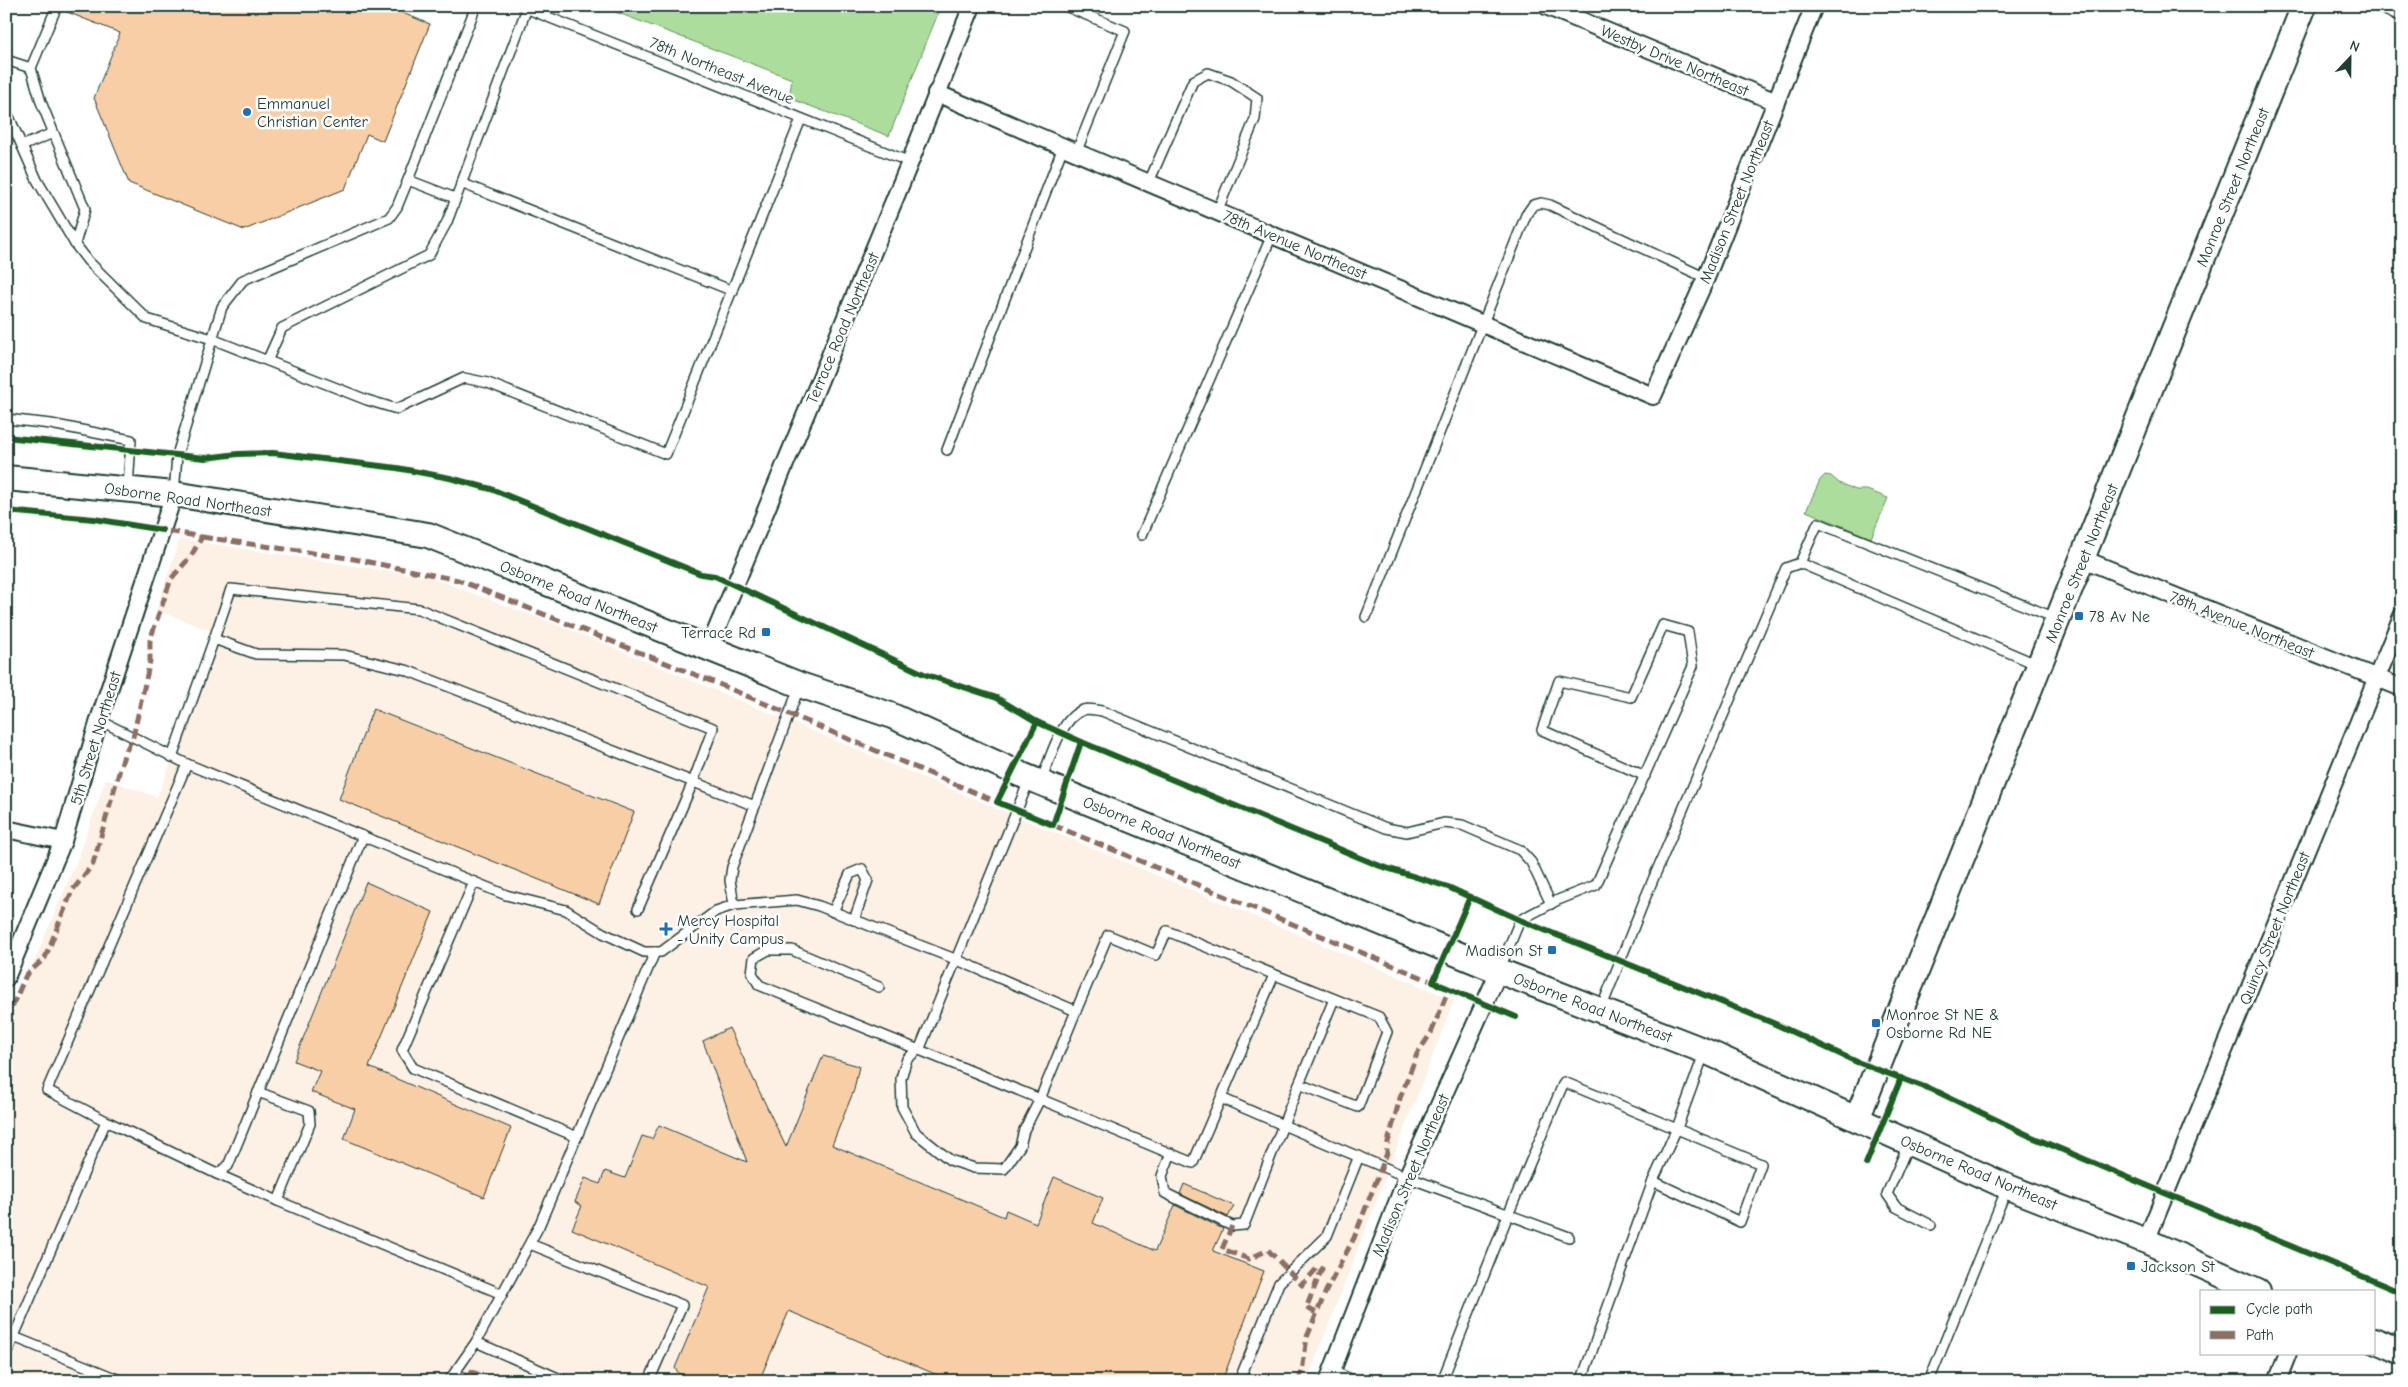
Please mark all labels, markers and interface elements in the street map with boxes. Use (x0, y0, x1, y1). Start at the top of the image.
street label: Westby Drive Northeast (1598, 22, 1752, 100)
north arrow (2326, 32, 2376, 82)
street label: 78th Northeast Avenue (647, 34, 797, 108)
text: N (2347, 37, 2362, 56)
place label: Emmanuel Christian Center (257, 95, 369, 131)
street label: Monroe Street Northeast (2193, 105, 2273, 270)
marker: Emmanuel Christian Center (241, 106, 253, 118)
street label: Madison Street Northeast (1696, 118, 1778, 287)
street label: 78th Avenue Northeast (1220, 206, 1370, 284)
street label: Terrace Road Northeast (803, 250, 883, 407)
street label: Osborne Road Northeast (103, 479, 273, 521)
street label: Monroe Street Northeast (2042, 481, 2122, 646)
street label: Osborne Road Northeast (497, 557, 660, 637)
street label: 78th Avenue Northeast (2167, 588, 2317, 662)
place label: 78 Av Ne (2089, 608, 2150, 626)
marker: 78 Av Ne (2073, 610, 2085, 622)
place label: Terrace Rd (681, 624, 756, 642)
marker: Terrace Rd (760, 626, 772, 638)
street label: 5th Street Northeast (67, 669, 125, 807)
street label: Osborne Road Northeast (1080, 793, 1243, 873)
street label: Quincy Street Northeast (2236, 849, 2314, 1008)
place label: Mercy Hospital - Unity Campus (677, 912, 784, 948)
marker: Mercy Hospital - Unity Campus (659, 922, 673, 936)
place label: Madison St (1466, 942, 1542, 960)
marker: Madison St (1546, 944, 1558, 956)
street label: Osborne Road Northeast (1511, 969, 1675, 1047)
place label: Monroe St NE & Osborne Rd NE (1886, 1006, 1999, 1042)
marker: Monroe St NE & Osborne Rd NE (1870, 1017, 1882, 1029)
street label: Madison Street Northeast (1369, 1091, 1453, 1259)
street label: Osborne Road Northeast (1898, 1132, 2060, 1214)
place label: Jackson St (2141, 1258, 2215, 1276)
marker: Jackson St (2125, 1260, 2137, 1272)
legend (2200, 1290, 2376, 1354)
text: Cycle path (2246, 1300, 2313, 1318)
text: Path (2246, 1326, 2274, 1344)

